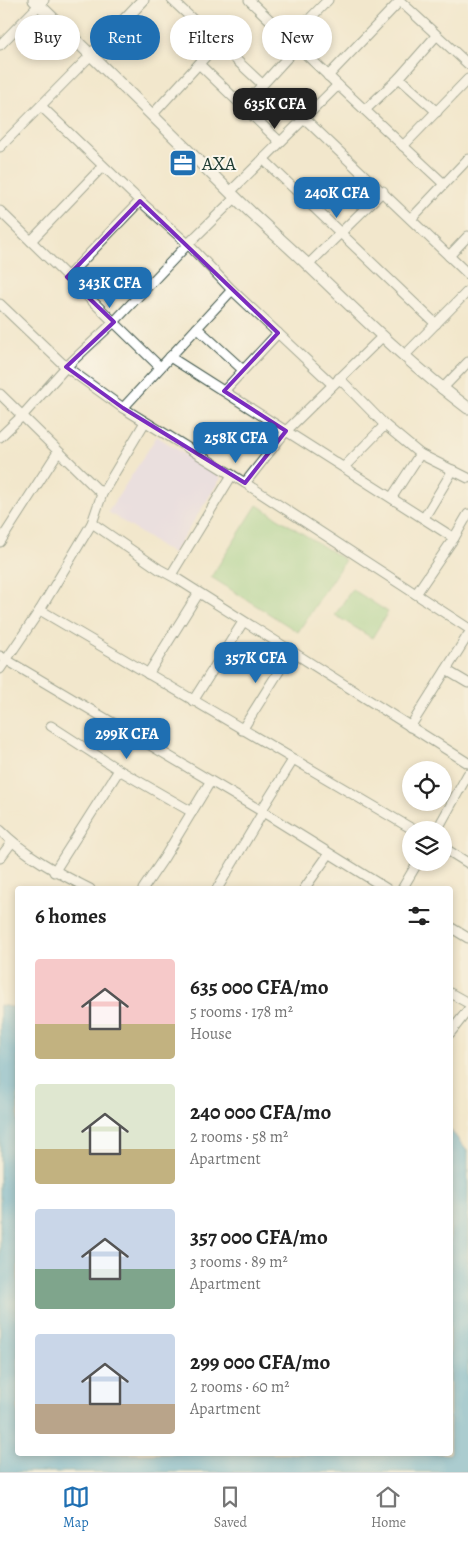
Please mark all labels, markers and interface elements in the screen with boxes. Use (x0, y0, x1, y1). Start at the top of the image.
chip: Buy (15, 15, 80, 60)
chip: Rent (90, 15, 160, 60)
chip: Filters (170, 15, 252, 60)
chip: New (262, 15, 332, 60)
pin: 635K CFA (223, 88, 327, 130)
text: 635K CFA (244, 93, 306, 115)
office icon: AXA (168, 148, 198, 178)
place label: AXA (201, 151, 237, 177)
pin: 240K CFA (285, 176, 389, 219)
text: 240K CFA (305, 182, 369, 204)
pin: 343K CFA (58, 266, 162, 309)
text: 343K CFA (79, 272, 141, 294)
pin: 258K CFA (184, 422, 288, 464)
text: 258K CFA (204, 427, 268, 449)
pin: 357K CFA (204, 642, 308, 684)
text: 357K CFA (225, 647, 287, 669)
pin: 299K CFA (75, 718, 179, 760)
text: 299K CFA (95, 723, 159, 745)
map controls (402, 761, 452, 871)
button: locate (402, 761, 452, 811)
button: layers (402, 821, 452, 871)
text: 6 homes (35, 902, 107, 930)
icon: filters (405, 902, 433, 930)
text: 635 000 CFA/mo (190, 973, 329, 1001)
icon: home (75, 979, 135, 1039)
text: 5 rooms · 178 m² (190, 1001, 293, 1023)
text: House (190, 1023, 232, 1045)
text: 240 000 CFA/mo (190, 1098, 331, 1126)
icon: home (75, 1104, 135, 1164)
text: 2 rooms · 58 m² (190, 1126, 288, 1148)
text: Apartment (190, 1148, 261, 1170)
text: 357 000 CFA/mo (190, 1223, 328, 1251)
icon: home (75, 1229, 135, 1289)
text: 3 rooms · 89 m² (190, 1251, 288, 1273)
text: Apartment (190, 1273, 261, 1295)
text: 299 000 CFA/mo (190, 1348, 330, 1376)
icon: home (75, 1354, 135, 1414)
text: 2 rooms · 60 m² (190, 1376, 290, 1398)
text: Apartment (190, 1398, 261, 1420)
tab: Map (62, 1483, 90, 1532)
tab: Saved (214, 1483, 247, 1532)
tab: Home (371, 1483, 406, 1532)

